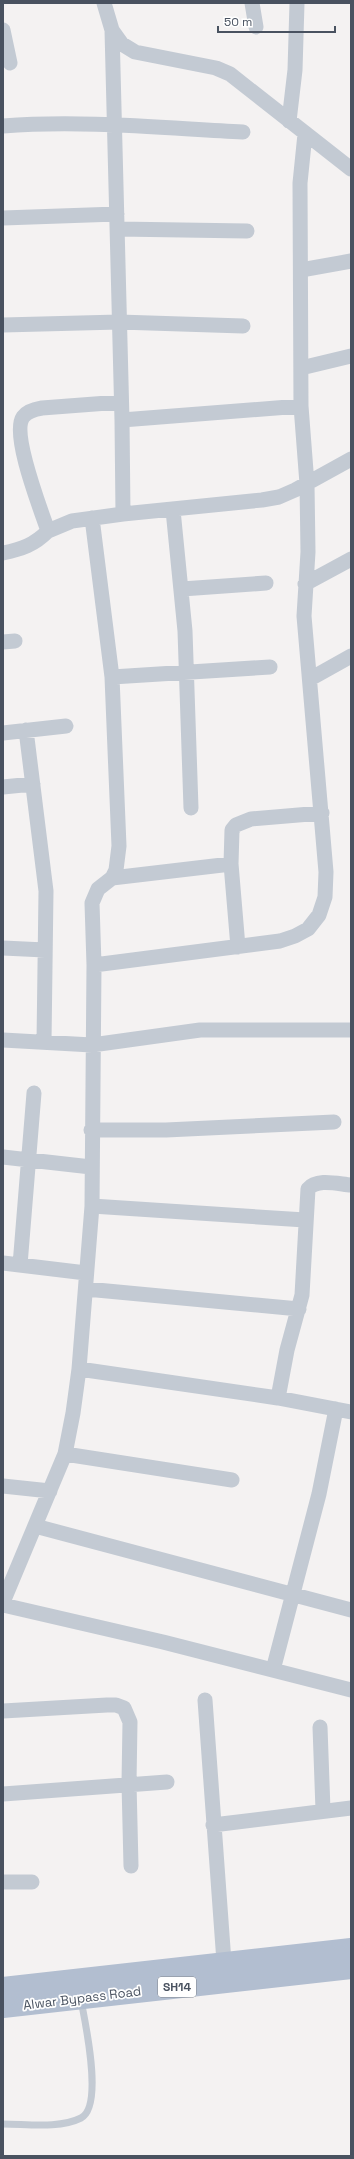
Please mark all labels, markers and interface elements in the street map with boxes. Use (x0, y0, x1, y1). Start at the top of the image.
scale bar (218, 8, 335, 34)
text: 50 m (224, 14, 252, 30)
road number: SH14 (158, 1977, 196, 1997)
street label: Alwar Bypass Road (22, 1982, 142, 2014)

